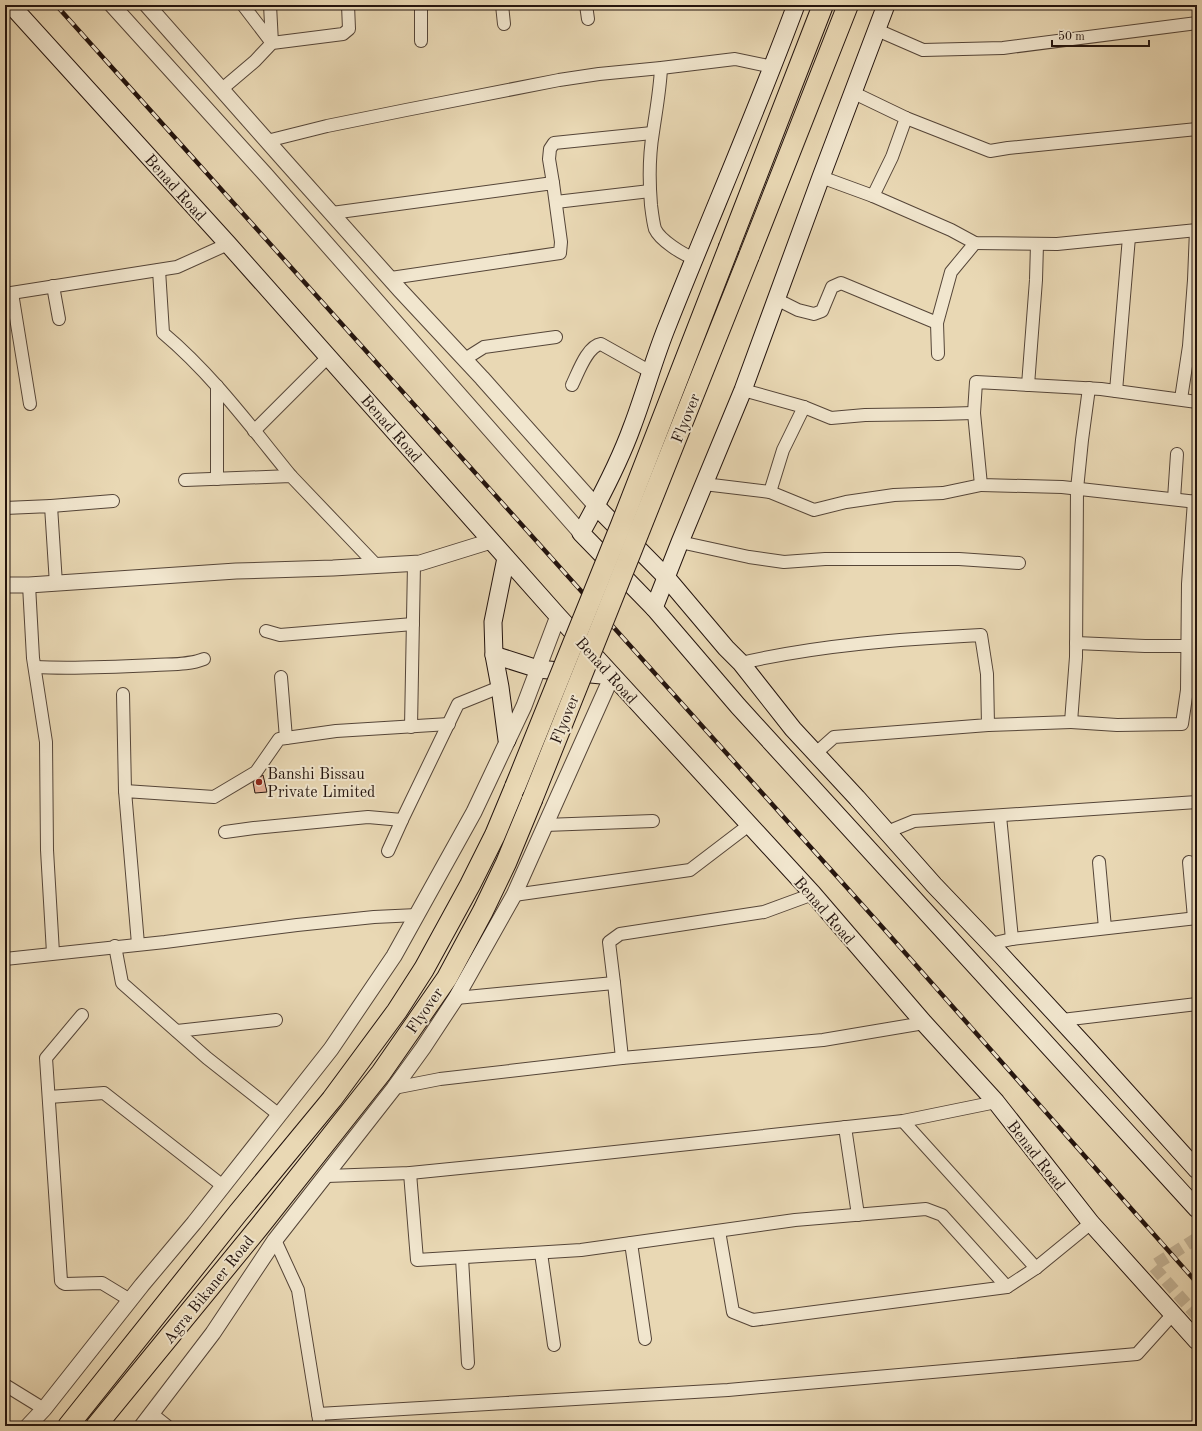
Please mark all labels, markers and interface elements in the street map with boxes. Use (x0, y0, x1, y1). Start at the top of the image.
scale bar (1052, 22, 1149, 48)
text: 50 m (1058, 30, 1085, 43)
street label: Benad Road (141, 152, 208, 225)
street label: Flyover (670, 391, 704, 446)
street label: Benad Road (357, 393, 424, 466)
street label: Benad Road (572, 635, 639, 708)
street label: Flyover (549, 692, 583, 747)
place label: Banshi Bissau Private Limited (267, 767, 375, 801)
marker: Banshi Bissau Private Limited (254, 777, 264, 787)
street label: Benad Road (790, 875, 857, 948)
street label: Flyover (404, 985, 447, 1037)
street label: Benad Road (1003, 1118, 1067, 1194)
street label: Agra Bikaner Road (161, 1233, 258, 1347)

